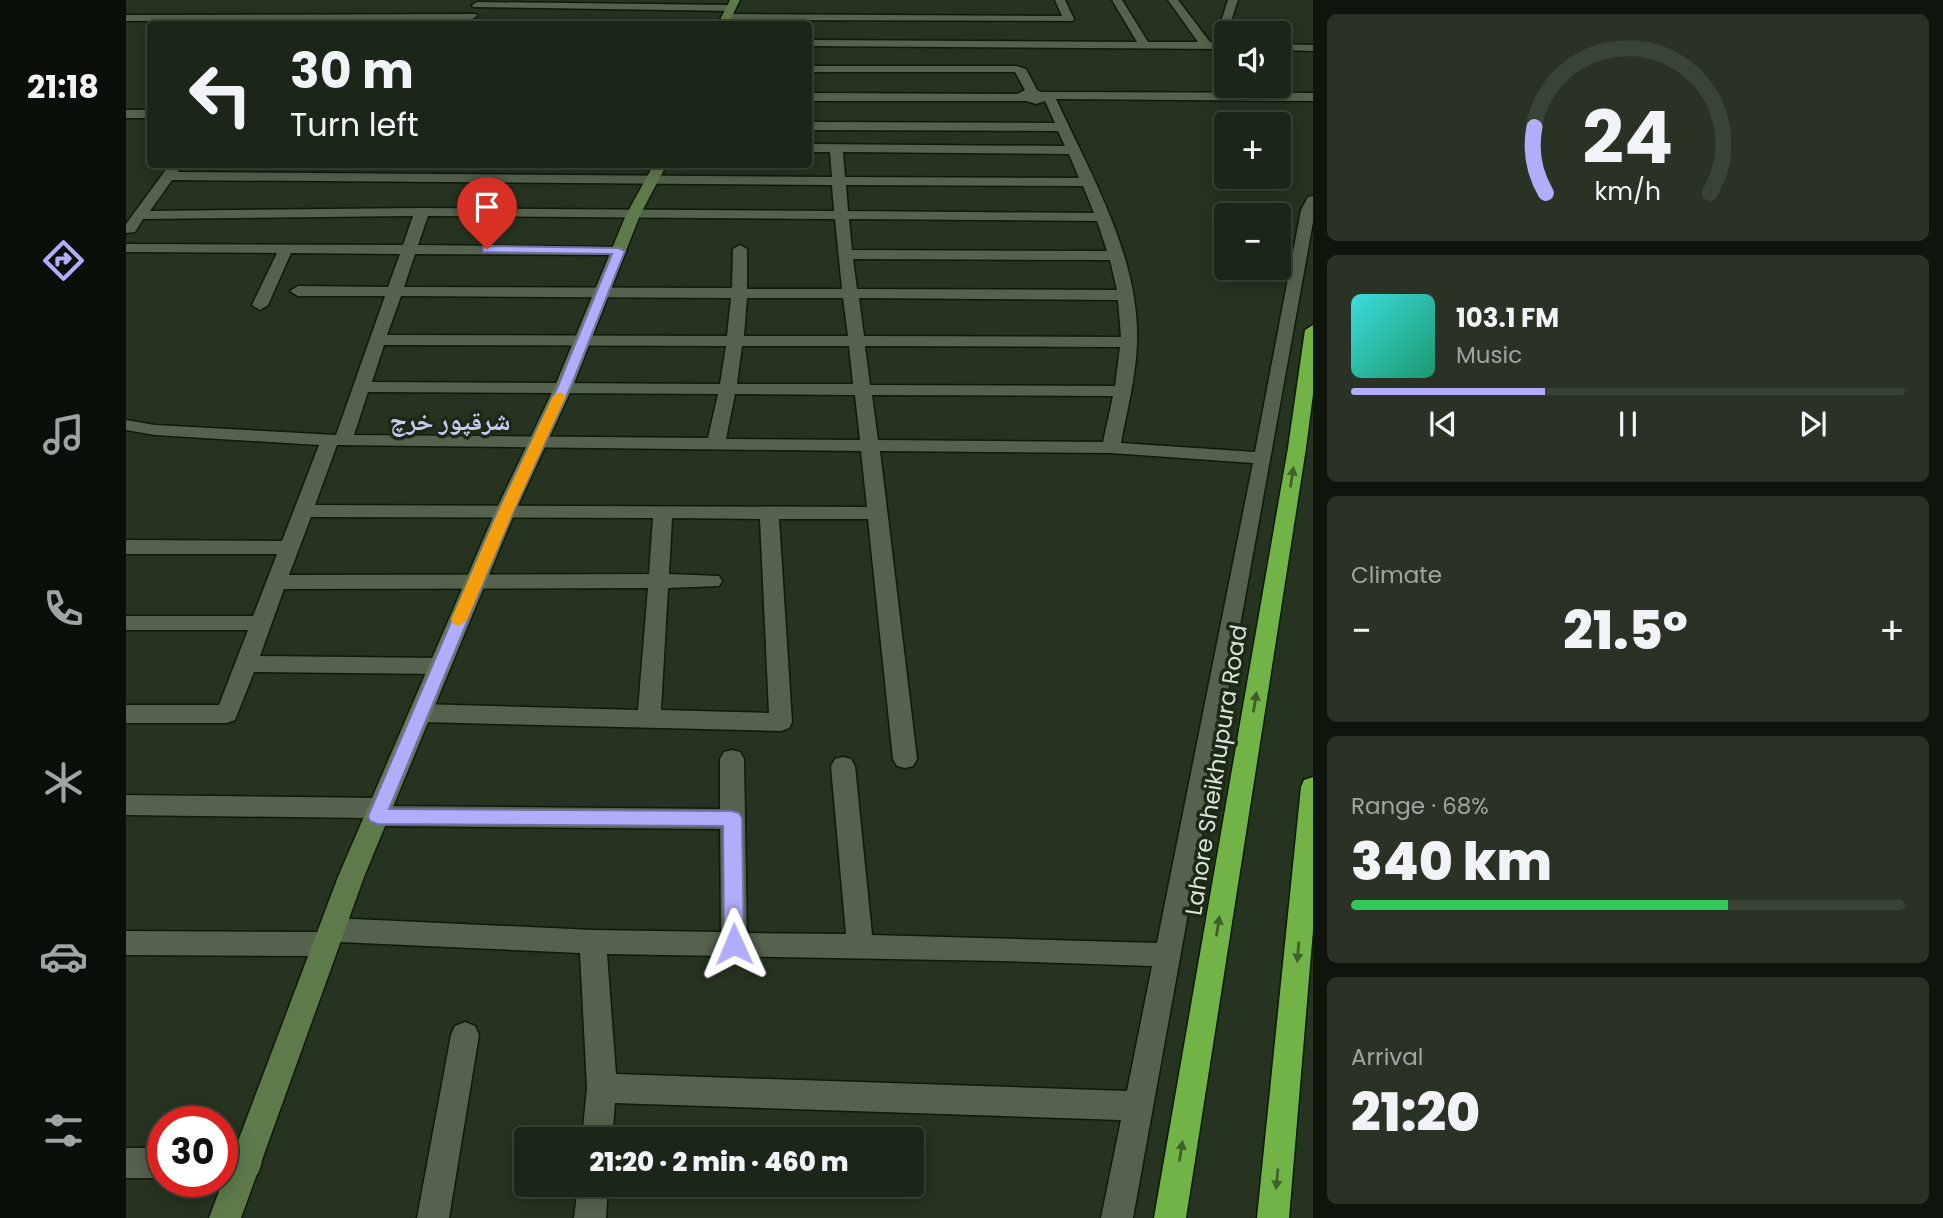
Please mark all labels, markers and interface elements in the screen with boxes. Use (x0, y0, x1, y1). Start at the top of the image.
map controls (1214, 21, 1291, 280)
button: sound (1214, 21, 1291, 98)
text: 30 m (290, 37, 414, 105)
icon: left (175, 49, 266, 140)
text: 21:18 (27, 64, 99, 109)
text: 24 (1583, 88, 1673, 189)
text: Turn left (290, 102, 419, 147)
button: + (1214, 112, 1291, 189)
text: km/h (1595, 174, 1661, 209)
pin (457, 177, 517, 249)
icon: arrive (468, 188, 506, 226)
button: − (1214, 203, 1291, 280)
icon: directions (39, 236, 88, 285)
text: 103.1 FM (1456, 300, 1559, 336)
text: Music (1456, 339, 1522, 371)
district label: شرقپور خرچ (389, 403, 511, 439)
icon: previous (1424, 405, 1462, 443)
icon: pause (1609, 405, 1647, 443)
icon: next (1794, 405, 1832, 443)
icon: music (39, 410, 88, 459)
one-way arrow (1287, 466, 1298, 488)
text: Climate (1351, 559, 1442, 591)
icon: phone (39, 584, 88, 633)
text: 21.5° (1563, 594, 1688, 667)
text: − (1351, 604, 1372, 657)
text: + (1879, 604, 1905, 657)
street label: Lahore Sheikhupura Road (1177, 622, 1255, 918)
one-way arrow (1250, 691, 1261, 713)
icon: climate (39, 758, 88, 807)
text: Range · 68% (1351, 790, 1489, 822)
text: 340 km (1351, 825, 1552, 898)
position arrow (697, 907, 771, 981)
one-way arrow (1213, 915, 1224, 937)
icon: car (39, 932, 88, 981)
one-way arrow (1292, 942, 1303, 964)
text: Arrival (1351, 1041, 1423, 1073)
text: 21:20 (1351, 1076, 1480, 1149)
icon: filters (39, 1106, 88, 1155)
speed limit sign: 30 (147, 1106, 238, 1197)
one-way arrow (1176, 1140, 1187, 1162)
text: 21:20 · 2 min · 460 m (590, 1144, 848, 1180)
one-way arrow (1271, 1168, 1282, 1190)

